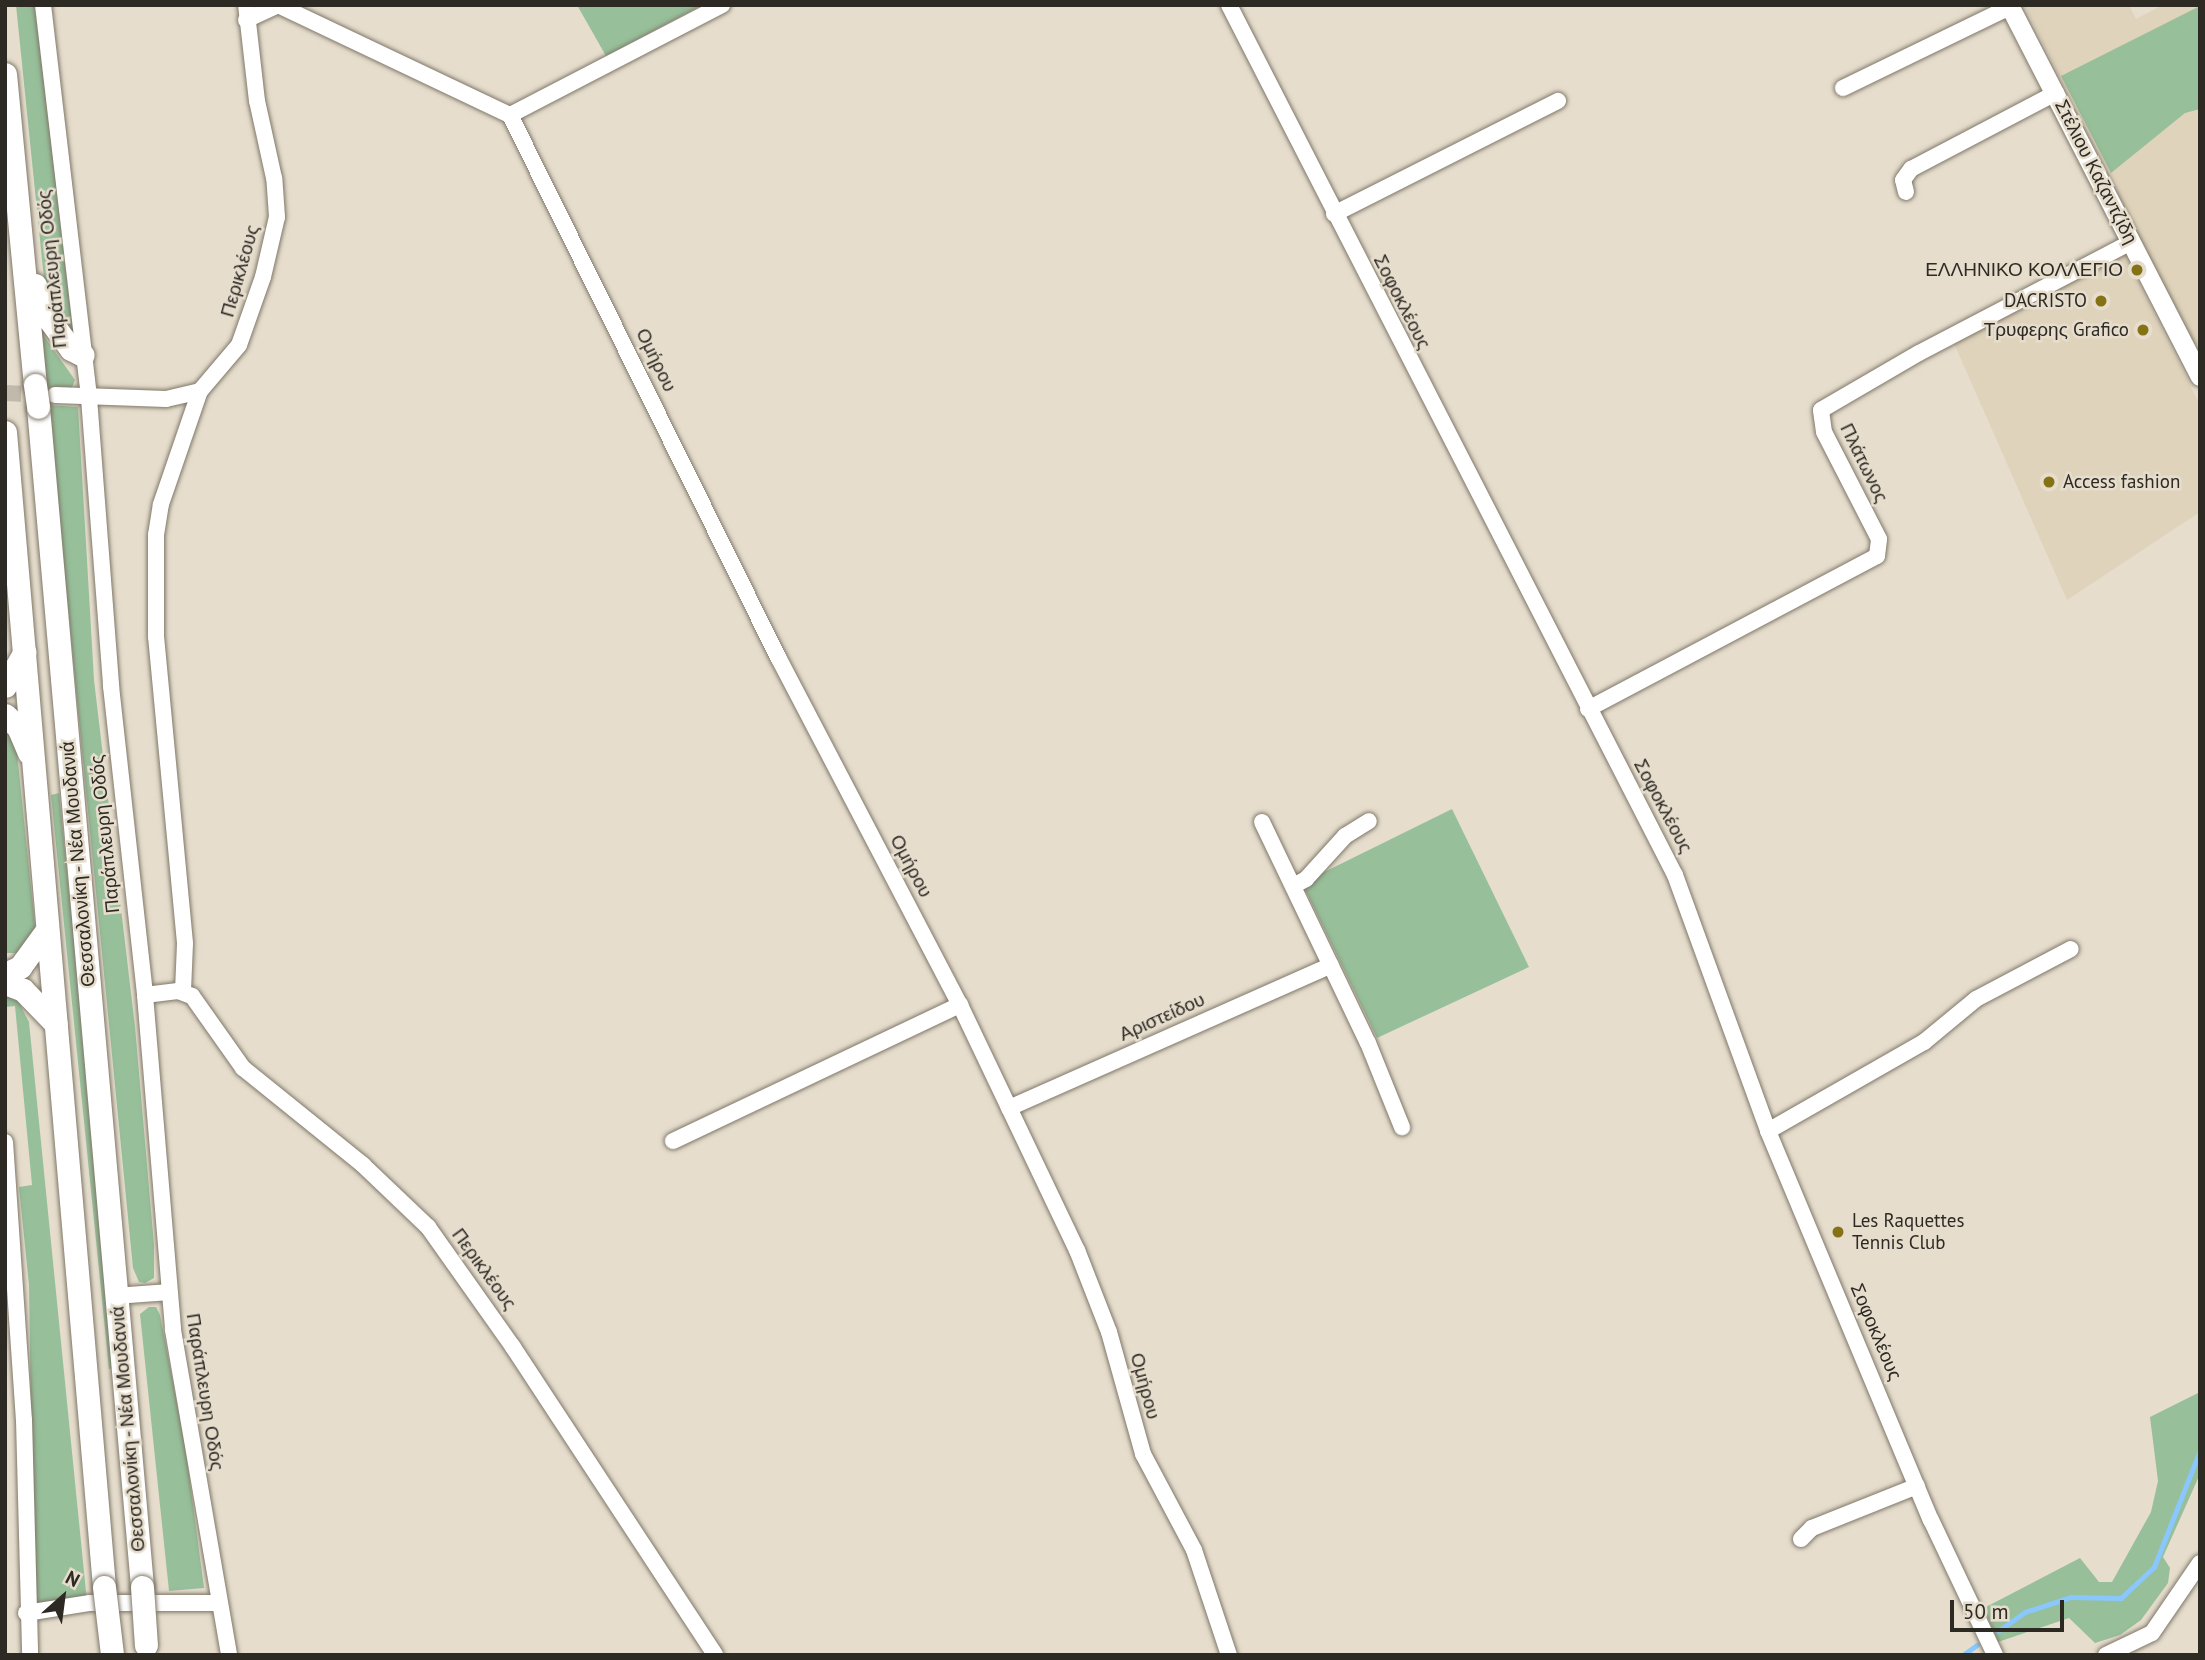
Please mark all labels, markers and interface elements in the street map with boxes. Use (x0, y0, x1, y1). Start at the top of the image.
street label: Στέλιου Καζαντζίδη (2050, 96, 2142, 248)
street label: Παράπλευρη Οδός (32, 189, 72, 349)
street label: Περικλέους (216, 222, 264, 320)
street label: Σοφοκλέους (1369, 251, 1435, 353)
place label: ΕΛΛΗΝΙΚΟ ΚΟΛΛΕΓΙΟ (1925, 259, 2123, 281)
marker: ΕΛΛΗΝΙΚΟ ΚΟΛΛΕΓΙΟ (2129, 262, 2145, 278)
place label: DACRISTO (2004, 290, 2087, 312)
marker: DACRISTO (2093, 293, 2109, 309)
place label: Τρυφερης Grafico (1984, 319, 2129, 341)
marker: Τρυφερης Grafico (2135, 322, 2151, 338)
street label: Ομήρου (631, 325, 681, 395)
street label: Πλάτωνος (1835, 420, 1893, 506)
place label: Access fashion (2063, 471, 2180, 493)
marker: Access fashion (2041, 474, 2057, 490)
street label: Θεσσαλονίκη - Νέα Μουδανιά (56, 739, 100, 989)
street label: Παράπλευρη Οδός (85, 754, 125, 914)
street label: Σοφοκλέους (1629, 755, 1697, 857)
street label: Ομήρου (885, 831, 937, 901)
street label: Αριστείδου (1116, 988, 1208, 1046)
place label: Les Raquettes Tennis Club (1852, 1210, 1964, 1254)
street label: Περικλέους (447, 1224, 521, 1314)
marker: Les Raquettes Tennis Club (1830, 1224, 1846, 1240)
street label: Σοφοκλέους (1845, 1280, 1907, 1384)
street label: Θεσσαλονίκη - Νέα Μουδανιά (106, 1304, 150, 1554)
street label: Παράπλευρη Οδός (181, 1312, 229, 1472)
street label: Ομήρου (1125, 1350, 1165, 1422)
north arrow (28, 1562, 98, 1632)
text: N (62, 1565, 84, 1592)
scale bar (1953, 1586, 2067, 1630)
text: 50 m (1963, 1598, 2009, 1625)

